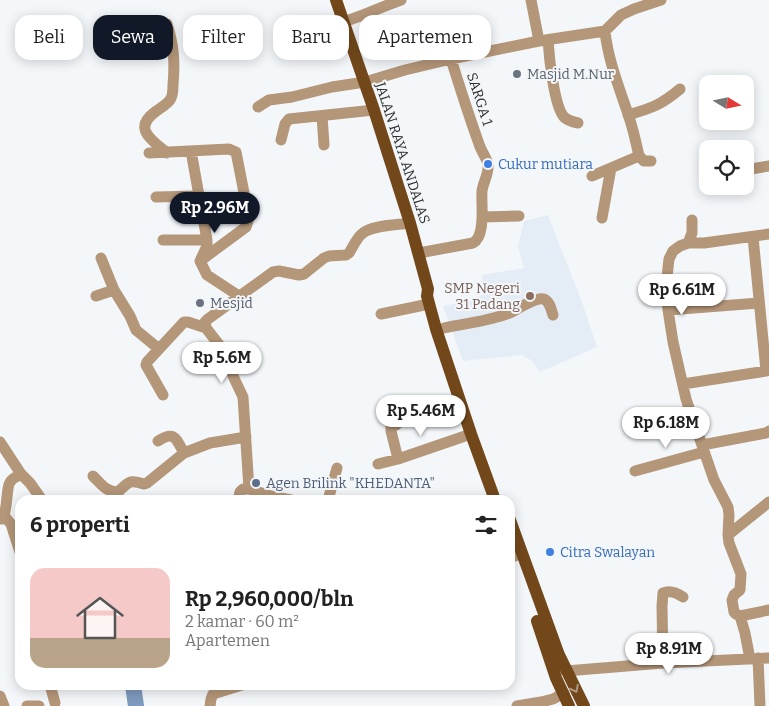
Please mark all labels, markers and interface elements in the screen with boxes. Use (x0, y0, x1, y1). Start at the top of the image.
chip: Beli (15, 15, 83, 60)
chip: Sewa (93, 15, 173, 60)
chip: Filter (183, 15, 263, 60)
chip: Baru (273, 15, 349, 60)
chip: Apartemen (359, 15, 491, 60)
place label: Masjid M.Nur (527, 66, 614, 83)
marker: Masjid M.Nur (511, 68, 523, 80)
street label: SARGA 1 (463, 70, 496, 128)
north arrow (699, 75, 754, 130)
map controls (699, 75, 754, 195)
street label: JALAN RAYA ANDALAS (371, 79, 433, 226)
button: locate (699, 140, 754, 195)
place label: Cukur mutiara (498, 156, 593, 173)
marker: Cukur mutiara (482, 158, 494, 170)
pin: Rp 2.96M (163, 192, 267, 234)
text: Rp 2.96M (181, 198, 249, 217)
pin: Rp 6.61M (630, 274, 734, 316)
place label: SMP Negeri 31 Padang (444, 280, 520, 313)
text: Rp 6.61M (649, 280, 715, 299)
marker: SMP Negeri 31 Padang (524, 290, 536, 302)
place label: Mesjid (210, 295, 253, 312)
marker: Mesjid (194, 297, 206, 309)
pin: Rp 5.6M (176, 342, 268, 384)
text: Rp 5.6M (193, 348, 251, 367)
pin: Rp 5.46M (369, 394, 473, 437)
text: Rp 5.46M (387, 401, 455, 420)
pin: Rp 6.18M (614, 406, 718, 449)
text: Rp 6.18M (633, 413, 699, 432)
place label: Agen Brilink "KHEDANTA" (266, 475, 435, 492)
marker: Agen Brilink "KHEDANTA" (250, 477, 262, 489)
icon: filters (472, 511, 500, 539)
text: 6 properti (30, 512, 130, 538)
place label: Citra Swalayan (560, 544, 655, 561)
marker: Citra Swalayan (544, 546, 556, 558)
text: Rp 2,960,000/bln (185, 586, 353, 612)
icon: home (70, 588, 130, 648)
text: 2 kamar · 60 m² (185, 612, 299, 631)
text: Apartemen (185, 631, 270, 650)
pin: Rp 8.91M (617, 632, 721, 675)
text: Rp 8.91M (636, 639, 702, 658)
one-way arrow (569, 683, 579, 692)

